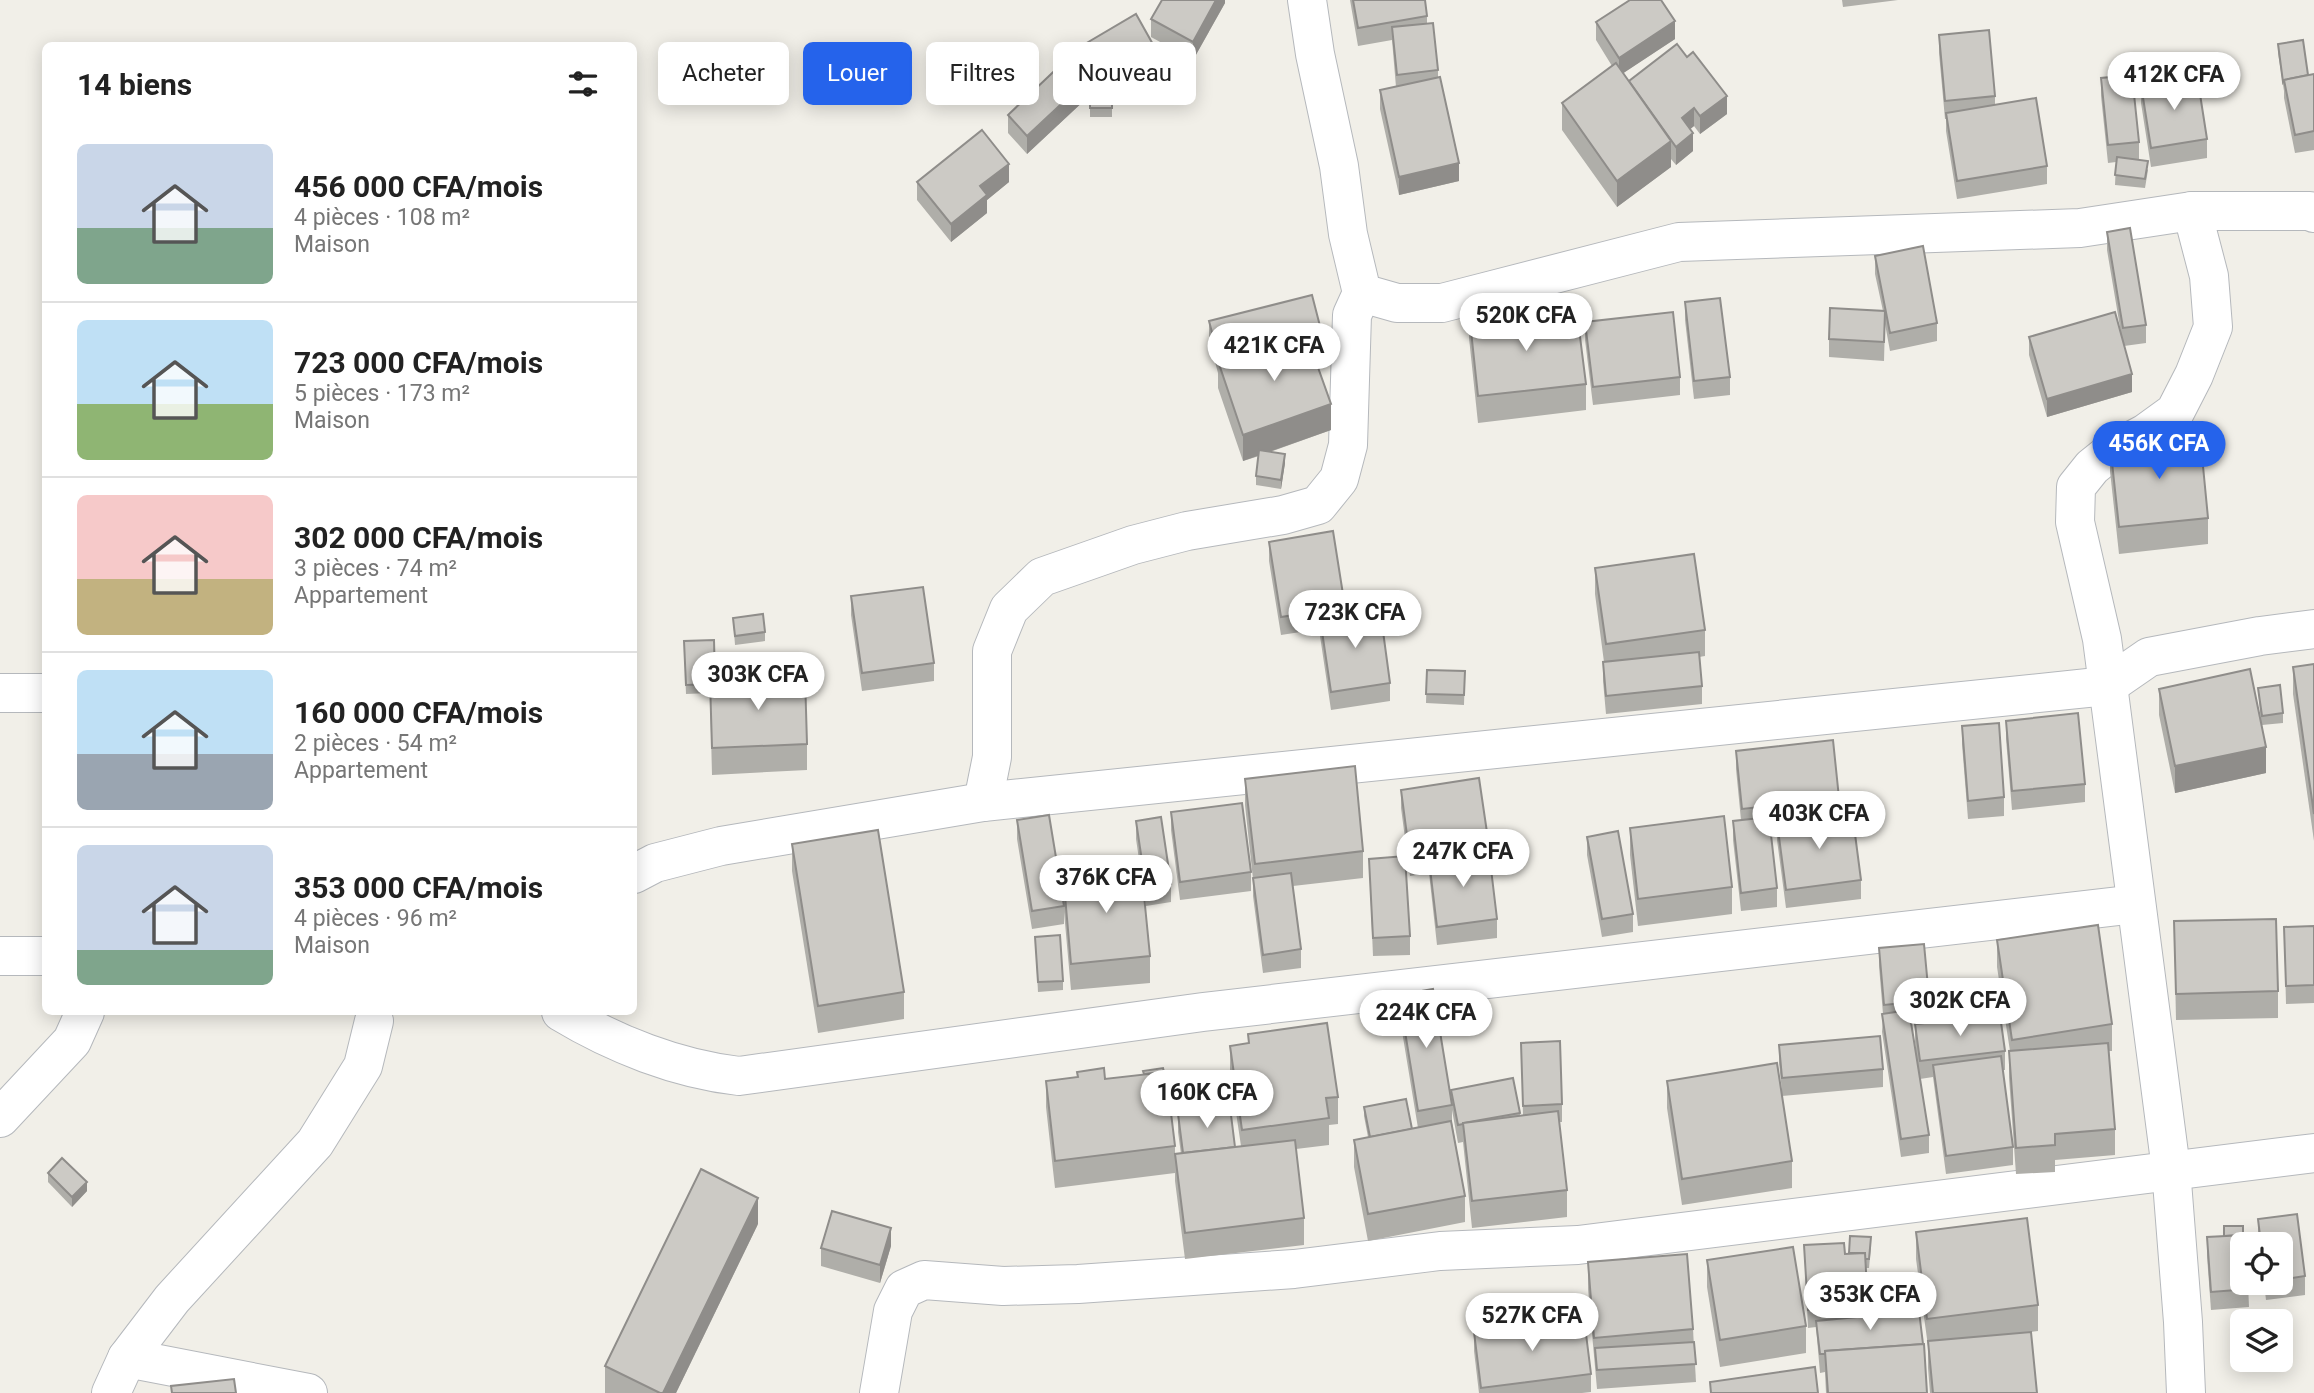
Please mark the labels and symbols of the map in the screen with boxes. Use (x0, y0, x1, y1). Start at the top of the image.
pin: 412K CFA (2102, 52, 2246, 112)
pin: 520K CFA (1454, 294, 1598, 353)
pin: 421K CFA (1202, 324, 1346, 383)
pin: 456K CFA (2087, 421, 2231, 481)
pin: 723K CFA (1283, 590, 1427, 650)
pin: 303K CFA (686, 652, 830, 712)
pin: 403K CFA (1747, 792, 1891, 851)
pin: 247K CFA (1391, 830, 1535, 889)
pin: 376K CFA (1034, 856, 1178, 915)
pin: 302K CFA (1888, 978, 2032, 1038)
pin: 224K CFA (1354, 990, 1498, 1050)
pin: 160K CFA (1135, 1070, 1279, 1130)
pin: 353K CFA (1798, 1272, 1942, 1332)
pin: 527K CFA (1460, 1294, 1604, 1353)

